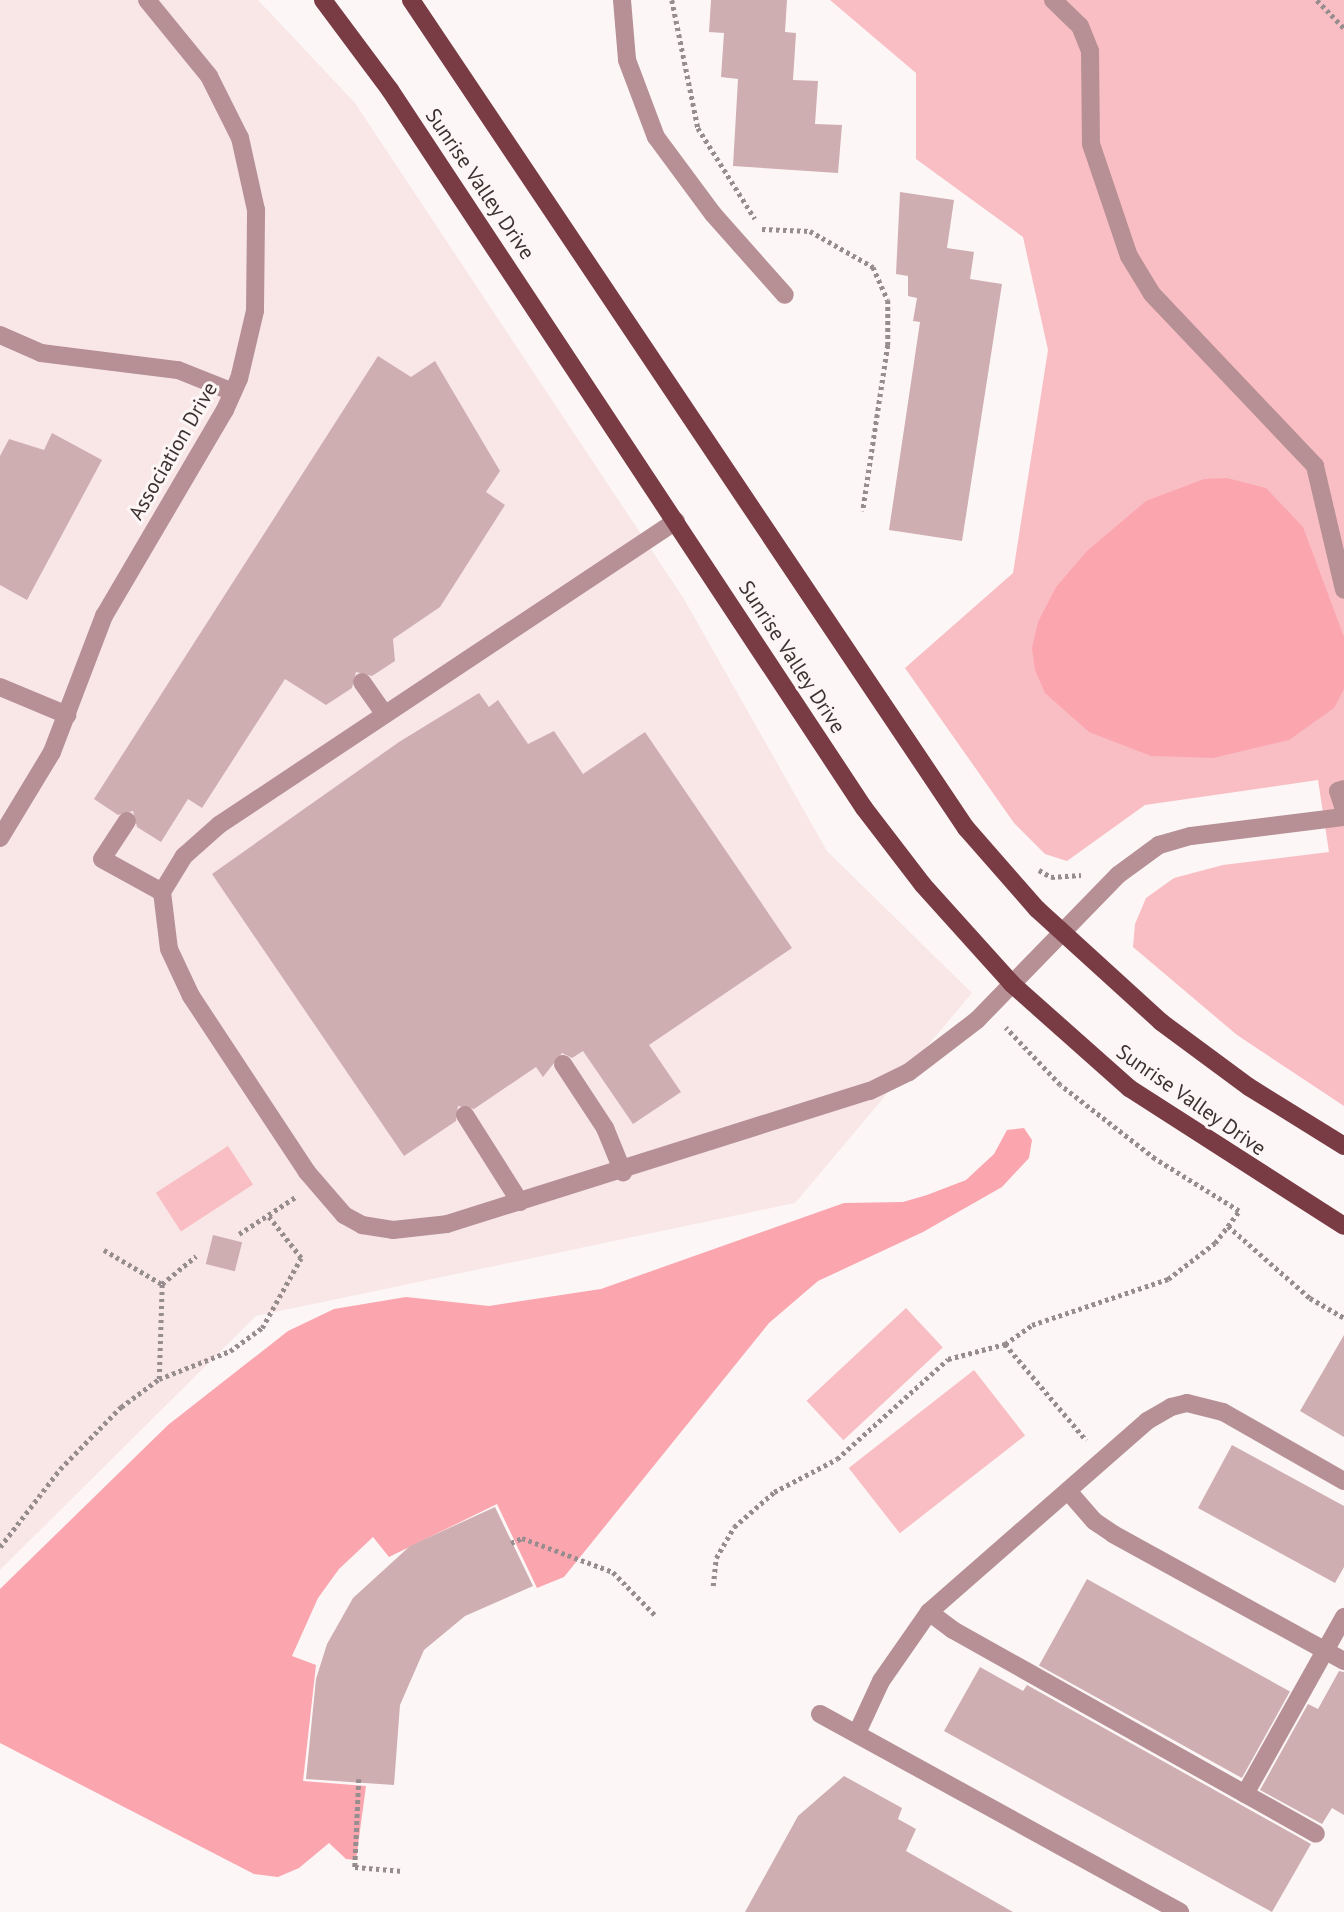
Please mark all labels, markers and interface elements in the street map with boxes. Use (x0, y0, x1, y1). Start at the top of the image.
street label: Sunrise Valley Drive (420, 103, 540, 265)
street label: Association Drive (123, 378, 223, 524)
street label: Sunrise Valley Drive (733, 575, 851, 739)
street label: Sunrise Valley Drive (1111, 1039, 1271, 1161)

